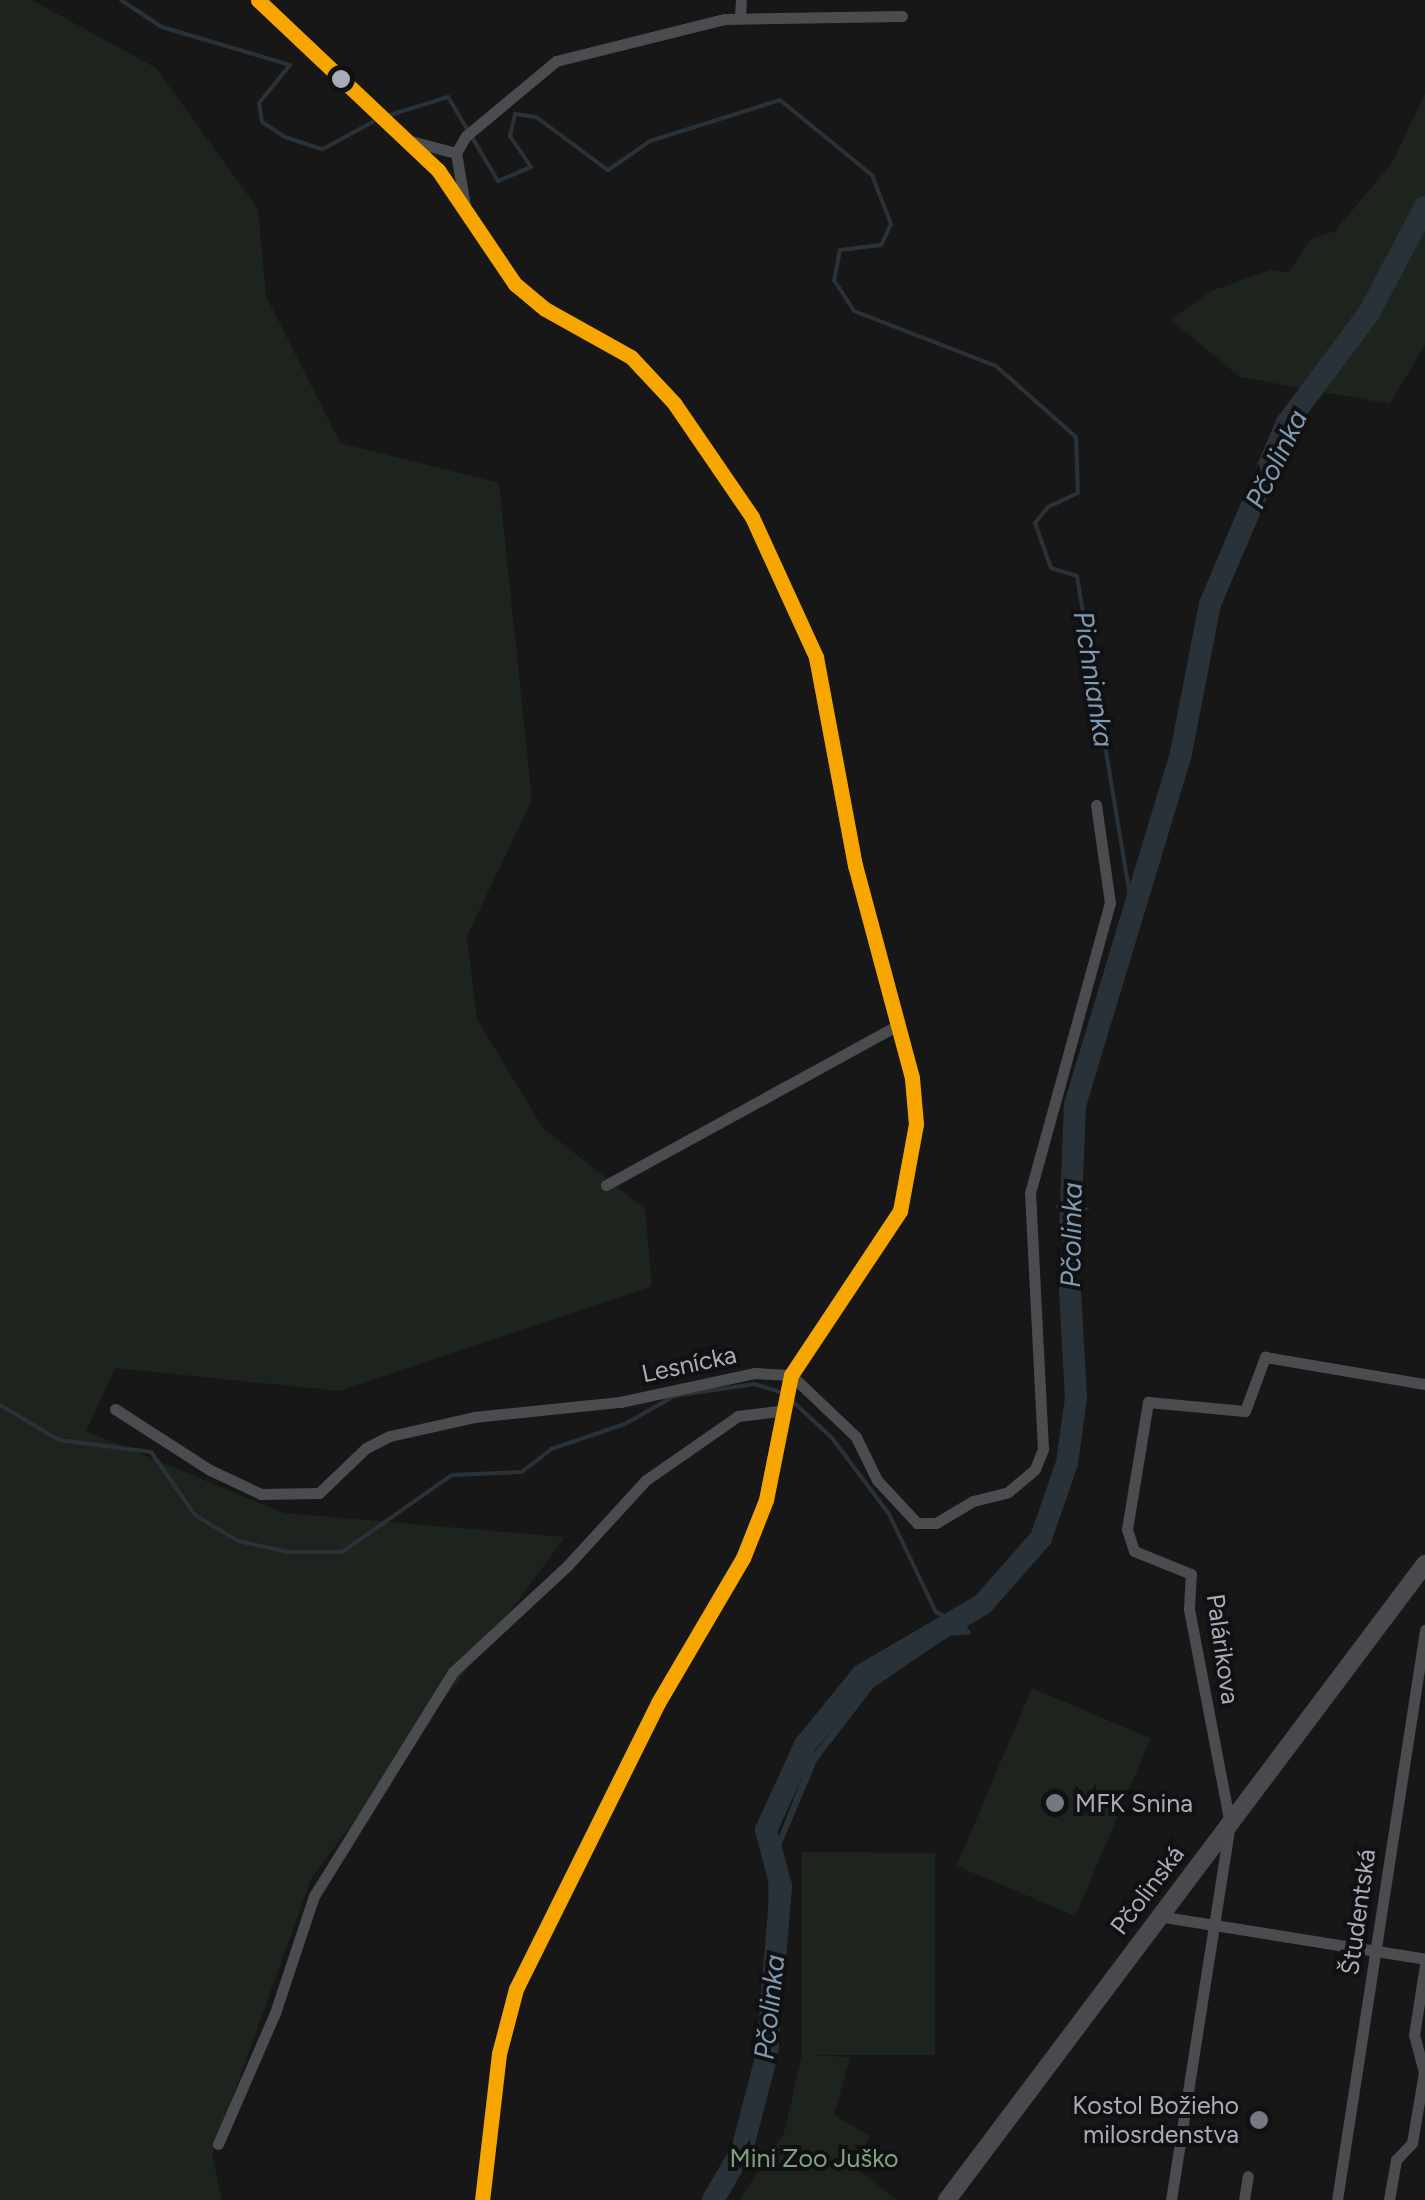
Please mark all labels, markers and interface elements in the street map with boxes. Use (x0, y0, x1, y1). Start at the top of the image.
unlabelled marker (331, 69, 351, 89)
water label: Pčolinka (1238, 404, 1314, 514)
water label: Pichnianka (1067, 608, 1121, 750)
water label: Pčolinka (1053, 1182, 1089, 1288)
street label: Lesnícka (639, 1339, 739, 1389)
street label: Palárikova (1200, 1592, 1246, 1706)
place label: MFK Snina (1075, 1788, 1193, 1818)
marker: MFK Snina (1044, 1792, 1066, 1814)
street label: Pčolinská (1104, 1840, 1190, 1940)
street label: Študentská (1334, 1847, 1382, 1977)
water label: Pčolinka (747, 1953, 791, 2061)
place label: Kostol Božieho milosrdenstva (1072, 2091, 1239, 2150)
marker: Kostol Božieho milosrdenstva (1248, 2109, 1270, 2131)
park label: Mini Zoo Juško (729, 2143, 899, 2173)

